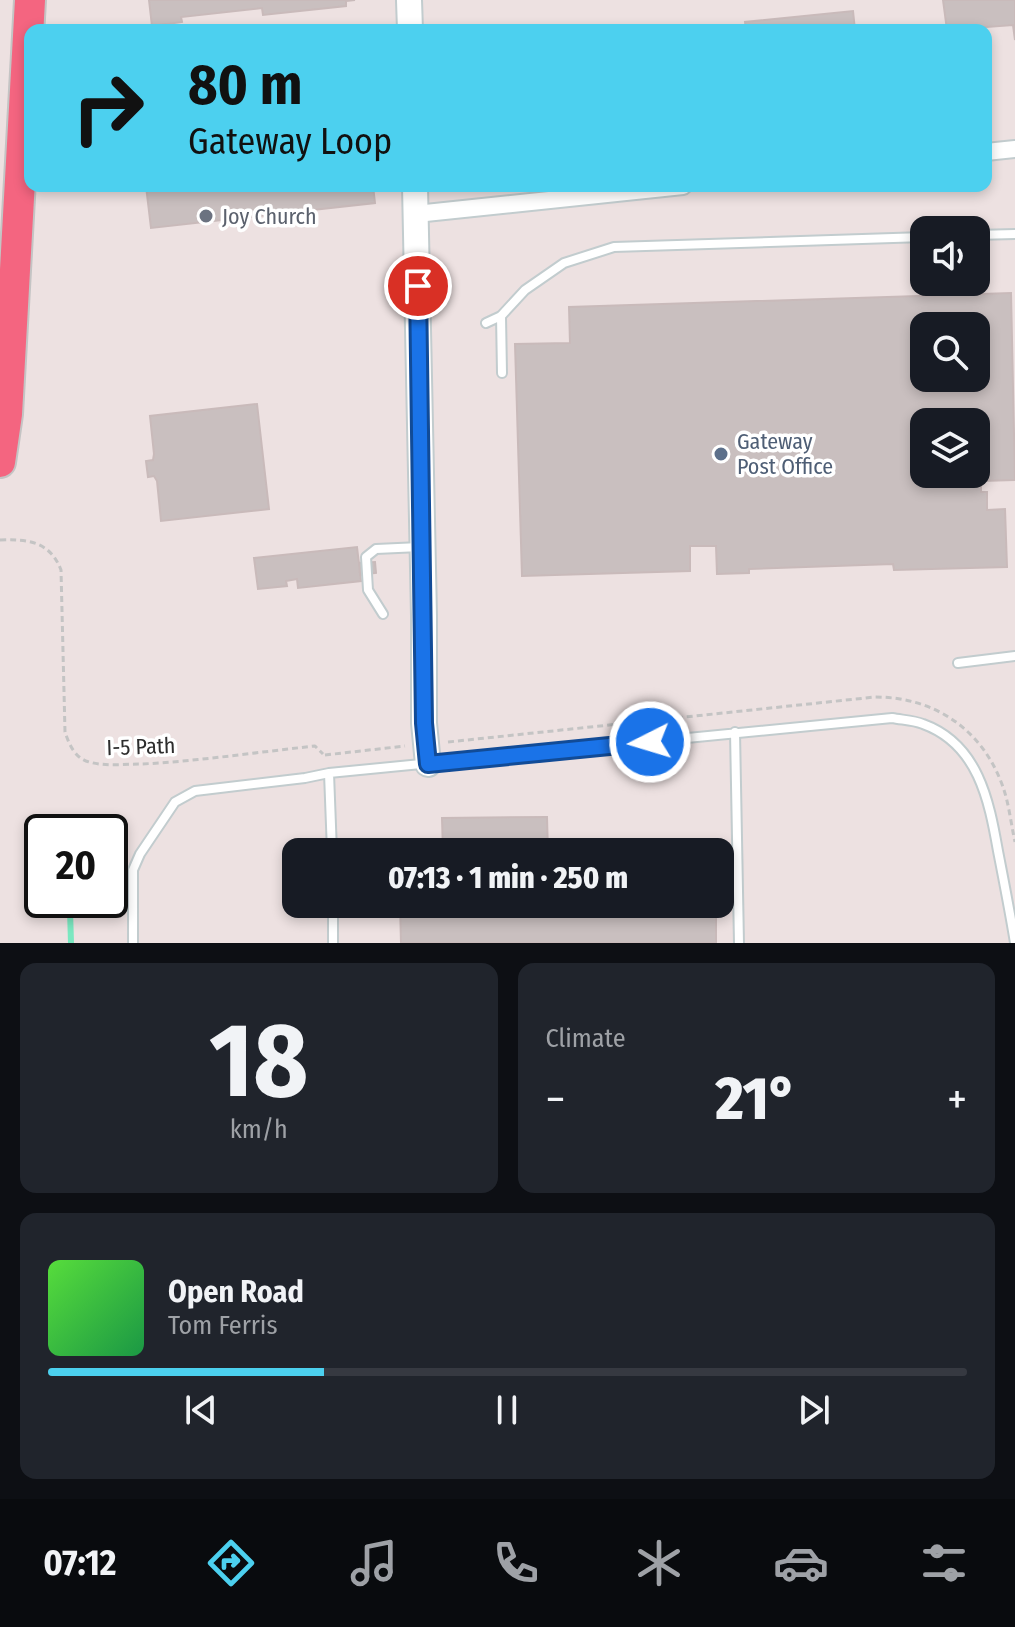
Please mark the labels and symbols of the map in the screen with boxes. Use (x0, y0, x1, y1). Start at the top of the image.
place label: Joy Church (222, 203, 317, 230)
marker: Joy Church (197, 207, 215, 225)
pin (384, 252, 452, 320)
place label: Gateway Post Office (737, 428, 833, 480)
marker: Gateway Post Office (712, 445, 730, 463)
position arrow (608, 700, 692, 784)
street label: I-5 Path (106, 732, 176, 761)
speed limit sign: 20 (24, 814, 128, 918)

